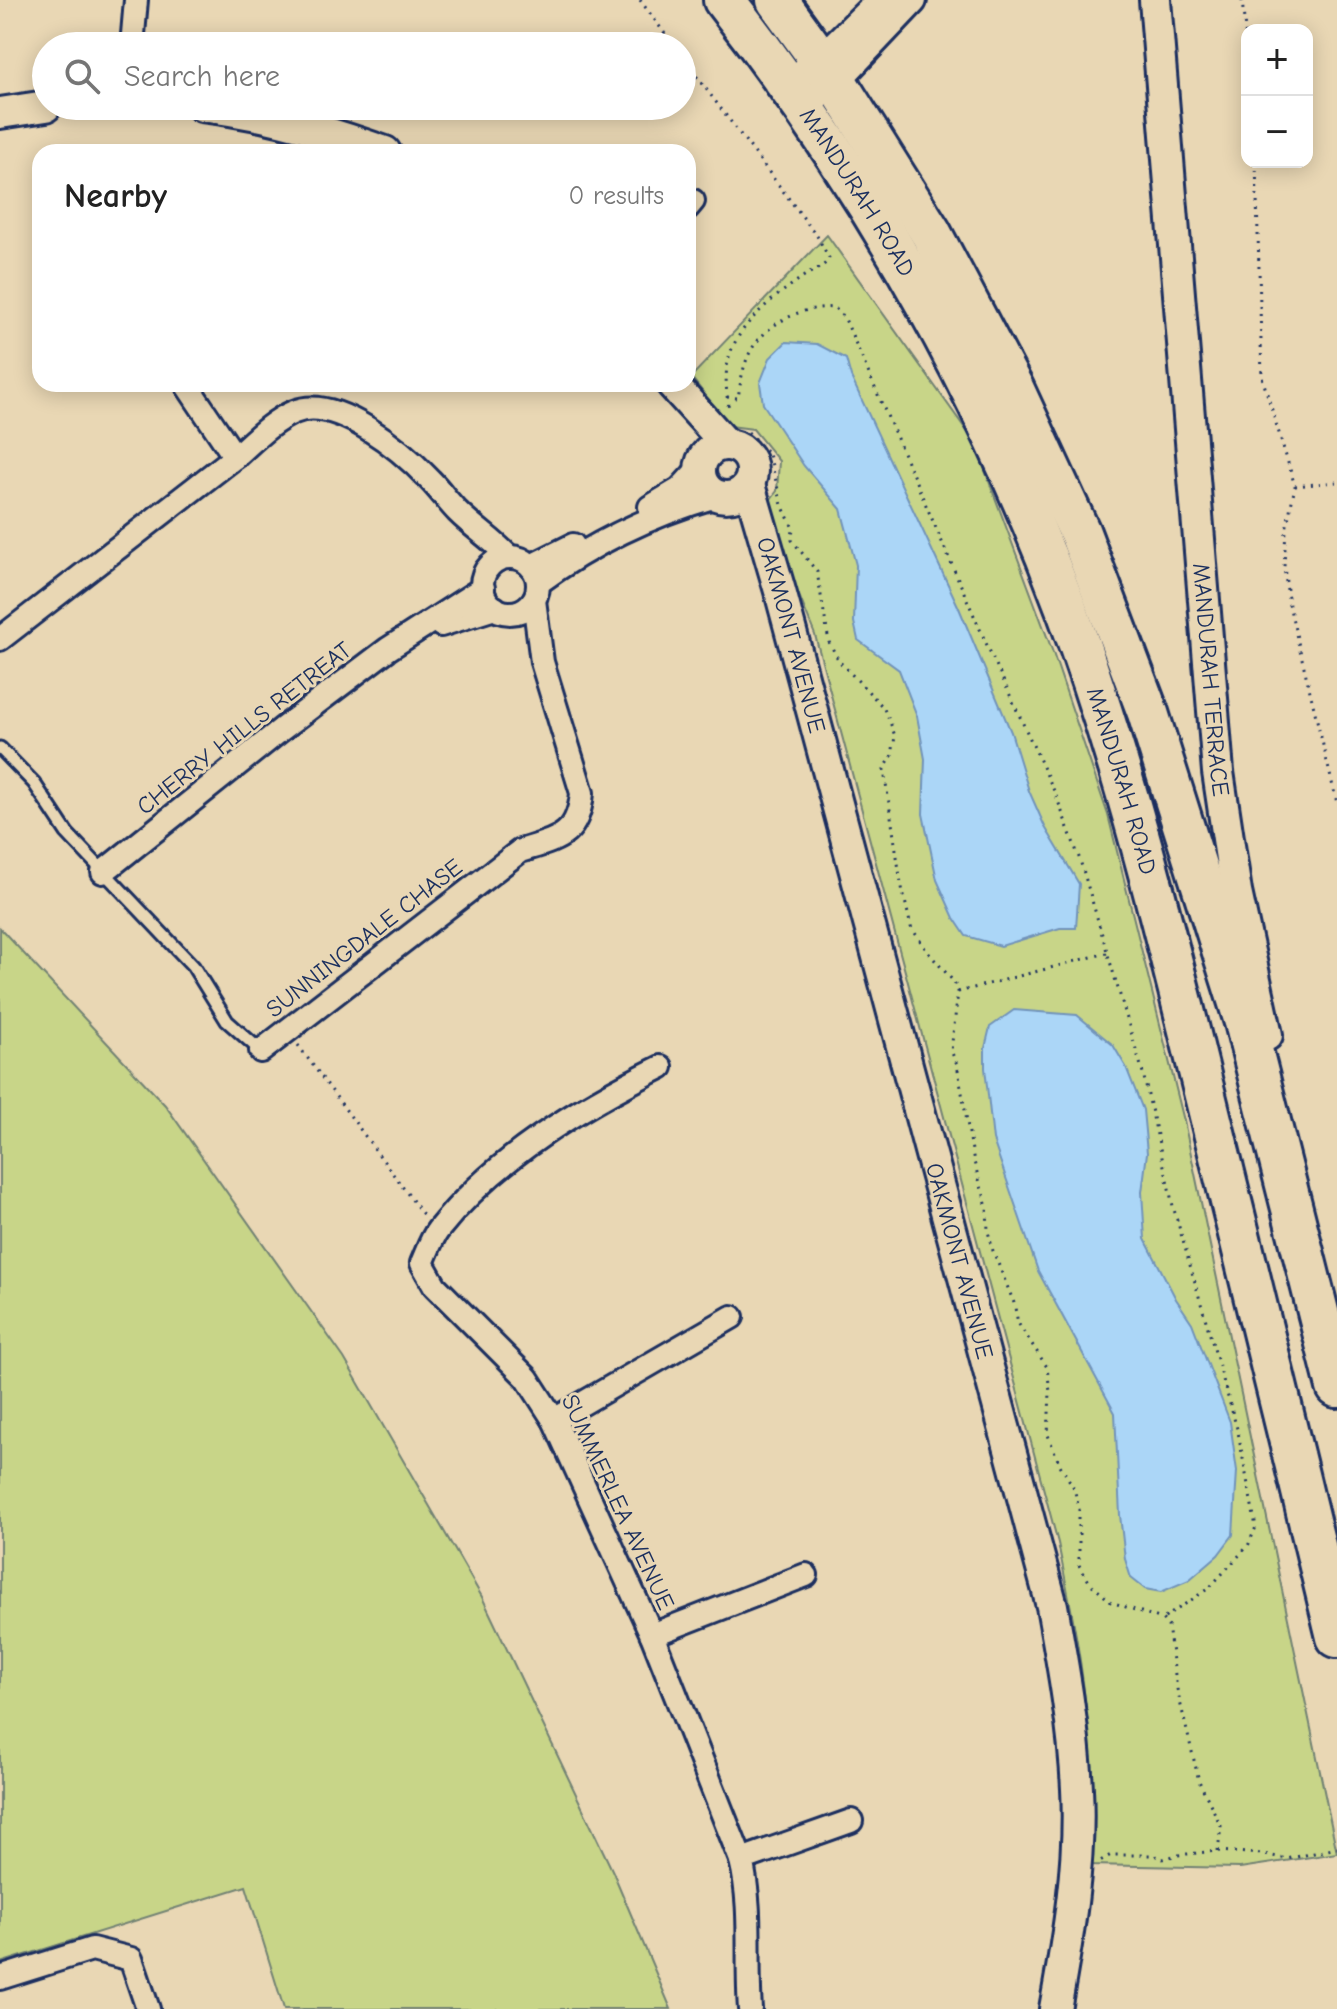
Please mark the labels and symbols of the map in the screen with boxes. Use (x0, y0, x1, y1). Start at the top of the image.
street label: MANDURAH ROAD (794, 102, 921, 281)
street label: OAKMONT AVENUE (751, 534, 831, 736)
street label: MANDURAH TERRACE (1187, 562, 1235, 798)
street label: CHERRY HILLS RETREAT (131, 635, 357, 820)
street label: MANDURAH ROAD (1081, 684, 1163, 878)
street label: SUNNINGDALE CHASE (260, 853, 468, 1023)
street label: OAKMONT AVENUE (920, 1160, 999, 1362)
street label: SUMMERLEA AVENUE (556, 1390, 680, 1614)

